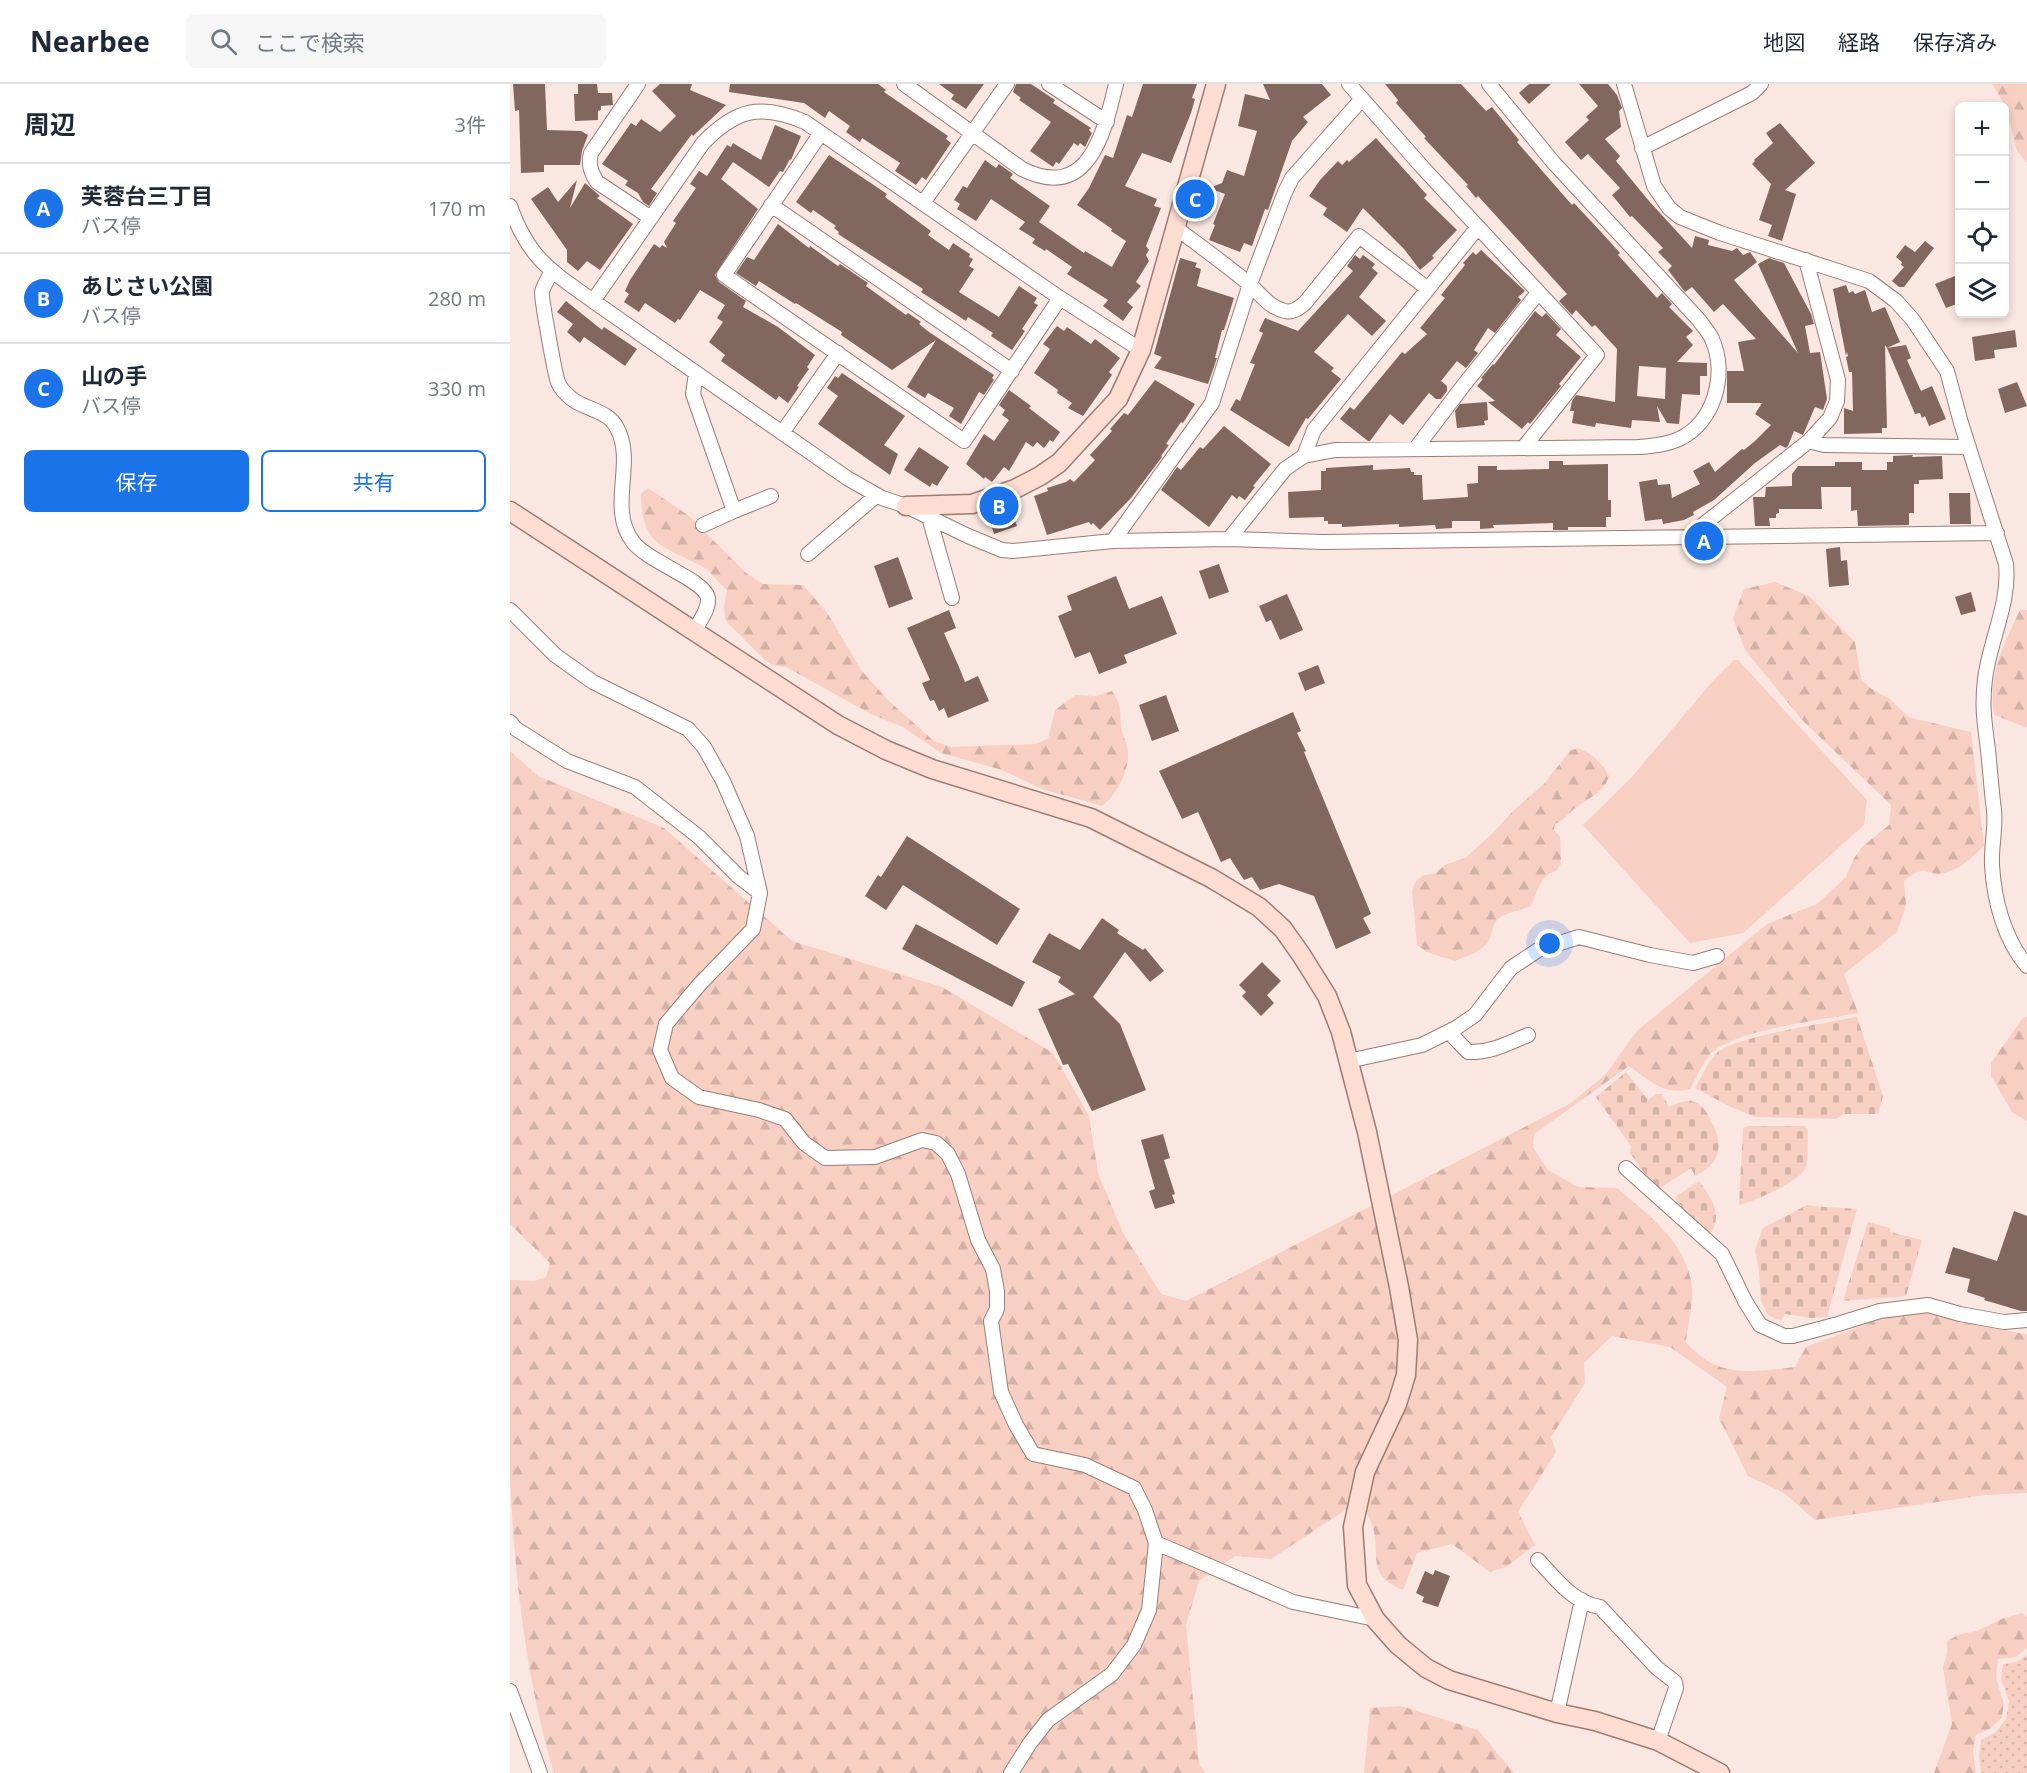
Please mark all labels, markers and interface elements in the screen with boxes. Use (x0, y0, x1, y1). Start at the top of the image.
search box (186, 14, 606, 68)
text: Nearbee (30, 22, 150, 60)
icon: search (207, 25, 240, 58)
text: ここで検索 (255, 27, 365, 57)
text: 地図 (1763, 28, 1805, 56)
text: 経路 (1838, 28, 1880, 56)
text: 保存済み (1913, 28, 1997, 56)
map controls (1955, 102, 2009, 318)
button: + (1955, 102, 2009, 156)
text: 周辺 (24, 106, 76, 142)
text: 3件 (455, 111, 486, 138)
button: − (1955, 156, 2009, 210)
pin: C (1176, 176, 1214, 222)
text: 芙蓉台三丁目 (81, 180, 213, 210)
text: A (37, 195, 50, 222)
text: 170 m (428, 195, 486, 222)
button: locate (1955, 210, 2009, 264)
text: バス停 (81, 212, 141, 239)
button: layers (1955, 264, 2009, 318)
text: あじさい公園 (81, 270, 213, 300)
text: B (37, 285, 50, 312)
text: 280 m (428, 285, 486, 312)
text: バス停 (81, 302, 141, 329)
text: 山の手 (81, 360, 147, 390)
text: C (37, 375, 50, 402)
text: 330 m (428, 375, 486, 402)
text: バス停 (81, 392, 141, 419)
button: 保存 (24, 450, 249, 512)
button: 共有 (261, 450, 486, 512)
pin: B (980, 484, 1018, 528)
pin: A (1684, 518, 1724, 564)
your location (1535, 929, 1564, 958)

